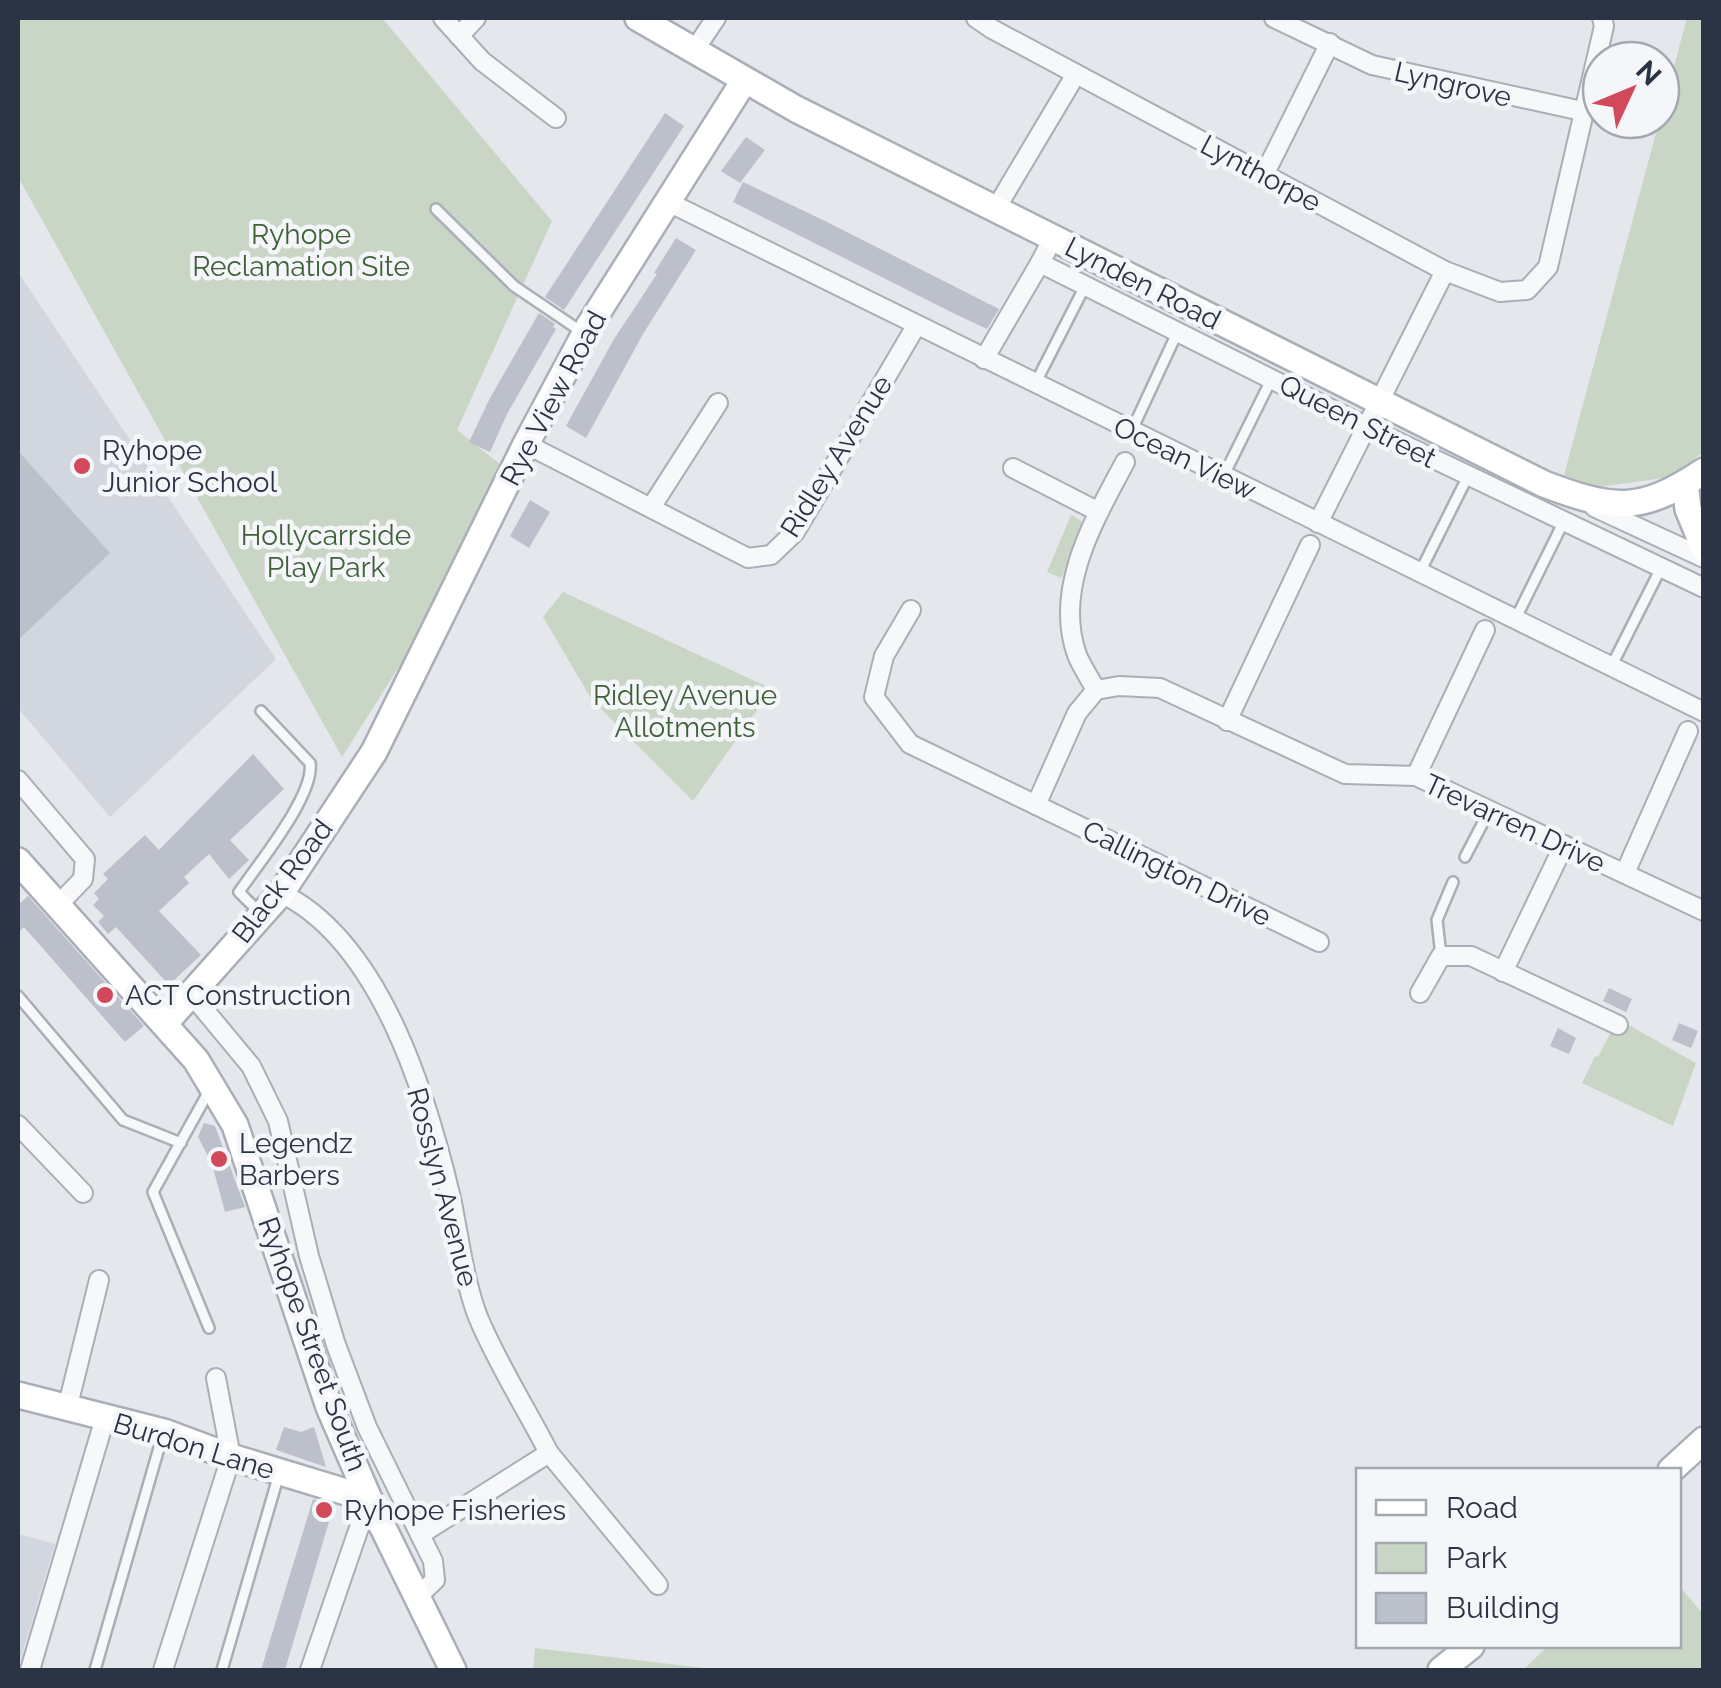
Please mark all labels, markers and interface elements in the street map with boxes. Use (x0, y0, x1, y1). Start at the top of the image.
north arrow (1581, 40, 1681, 140)
text: N (1629, 54, 1668, 92)
street label: Lyngrove (1391, 55, 1515, 114)
street label: Lynthorpe (1195, 128, 1327, 219)
park label: Ryhope Reclamation Site (192, 218, 410, 283)
street label: Lynden Road (1060, 230, 1226, 337)
street label: Rye View Road (494, 305, 613, 491)
street label: Queen Street (1274, 368, 1442, 475)
street label: Ridley Avenue (774, 369, 899, 543)
street label: Ocean View (1108, 410, 1262, 507)
place label: Ryhope Junior School (102, 434, 277, 499)
marker: Ryhope Junior School (71, 455, 93, 477)
park label: Hollycarrside Play Park (241, 519, 411, 584)
park label: Ridley Avenue Allotments (593, 679, 777, 744)
street label: Trevarren Drive (1419, 767, 1610, 880)
street label: Black Road (225, 813, 340, 950)
street label: Callington Drive (1077, 814, 1276, 933)
place label: ACT Construction (125, 979, 351, 1012)
marker: ACT Construction (94, 984, 116, 1006)
street label: Rosslyn Avenue (400, 1084, 485, 1290)
place label: Legendz Barbers (239, 1127, 353, 1192)
marker: Legendz Barbers (208, 1148, 230, 1170)
street label: Ryhope Street South (251, 1213, 374, 1476)
street label: Burdon Lane (109, 1406, 278, 1487)
legend (1356, 1468, 1681, 1648)
text: Road (1446, 1490, 1518, 1525)
place label: Ryhope Fisheries (344, 1494, 566, 1527)
marker: Ryhope Fisheries (313, 1499, 335, 1521)
text: Park (1446, 1540, 1507, 1575)
text: Building (1446, 1590, 1560, 1625)

